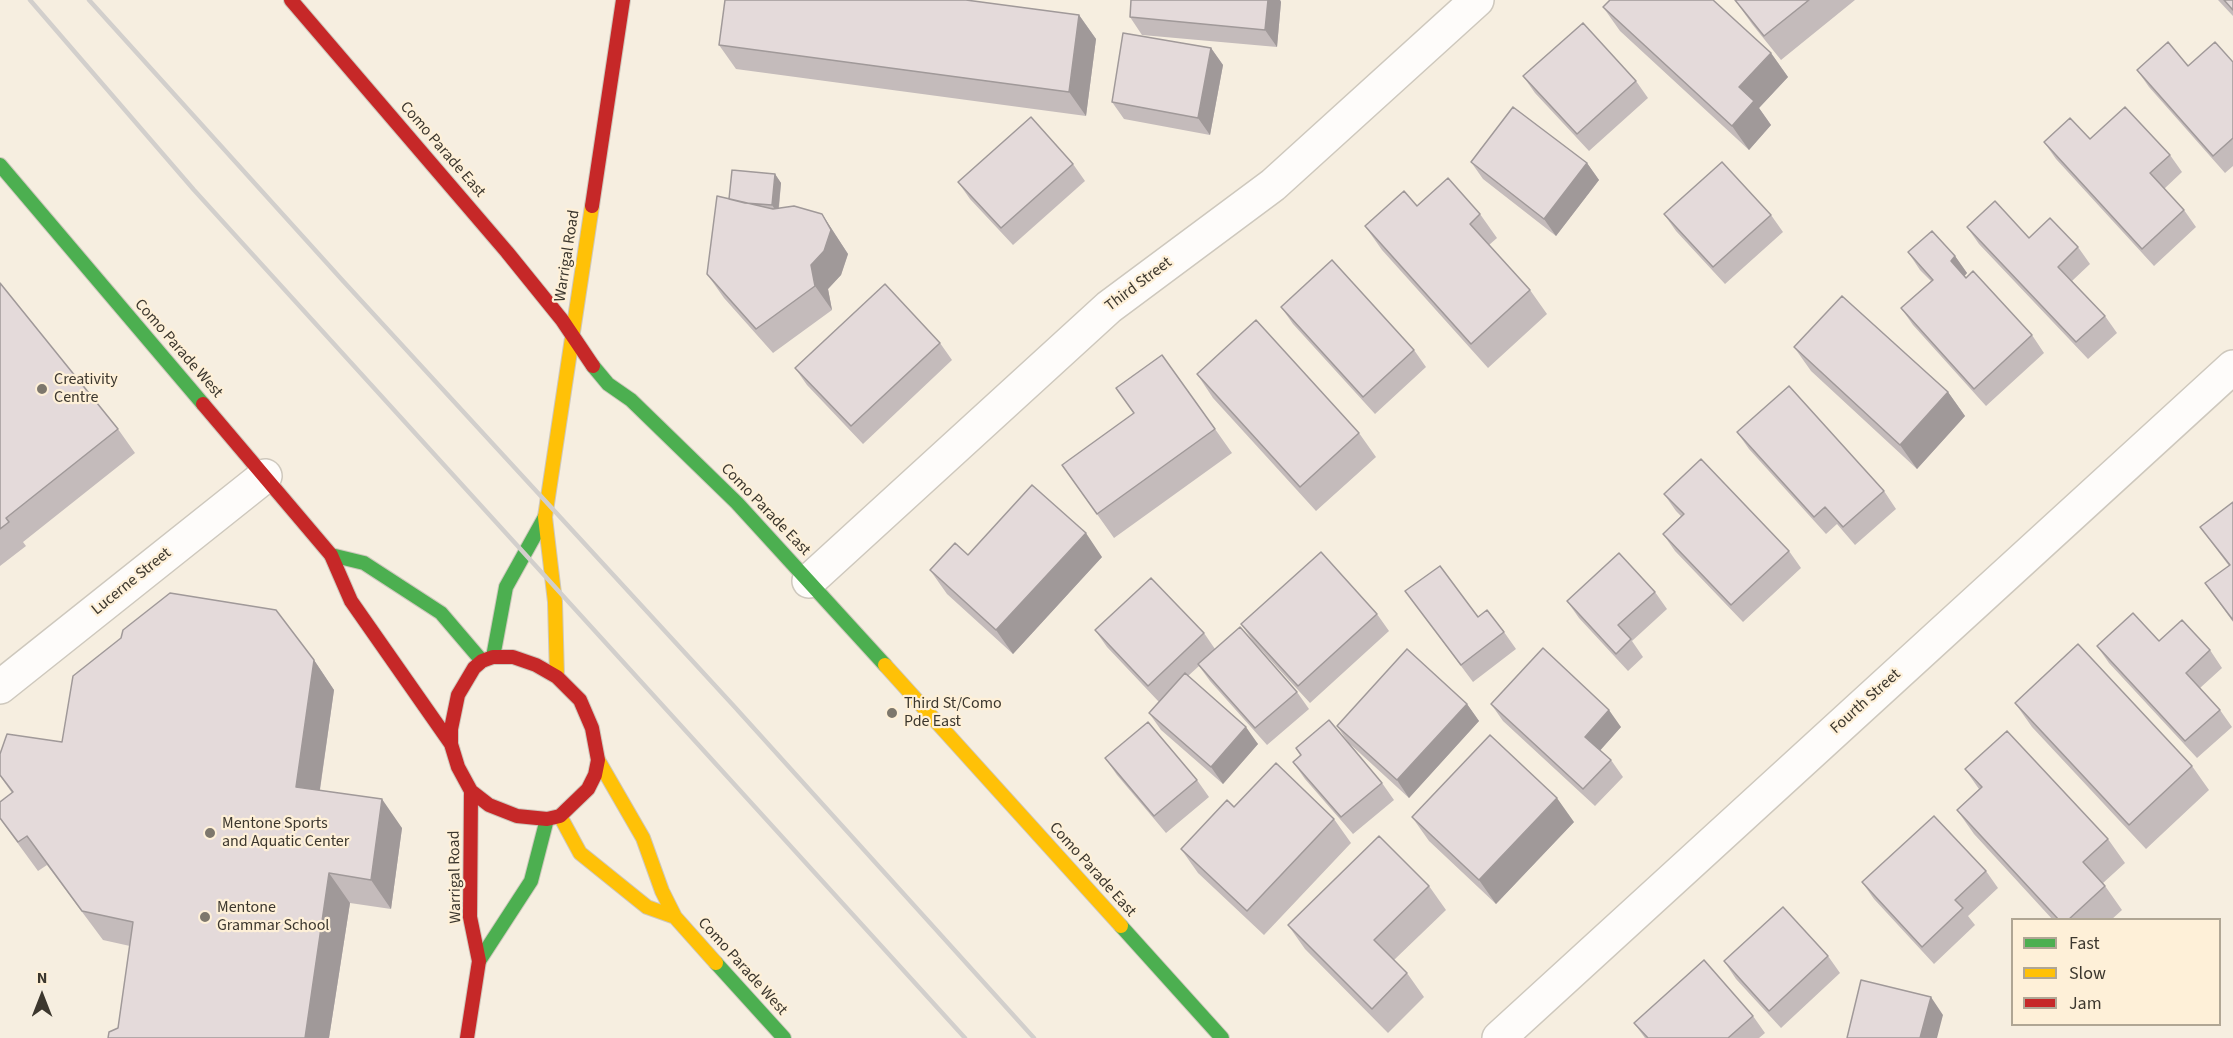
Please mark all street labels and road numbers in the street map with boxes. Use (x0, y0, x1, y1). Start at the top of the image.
street label: Como Parade East (395, 98, 489, 202)
street label: Warrigal Road (551, 209, 585, 303)
street label: Third Street (1102, 254, 1176, 316)
street label: Como Parade West (130, 296, 226, 402)
street label: Como Parade East (716, 460, 814, 560)
street label: Lucerne Street (88, 544, 176, 620)
street label: Fourth Street (1827, 665, 1905, 739)
street label: Como Parade East (1044, 819, 1140, 921)
street label: Warrigal Road (446, 830, 466, 924)
street label: Como Parade West (693, 914, 791, 1020)

